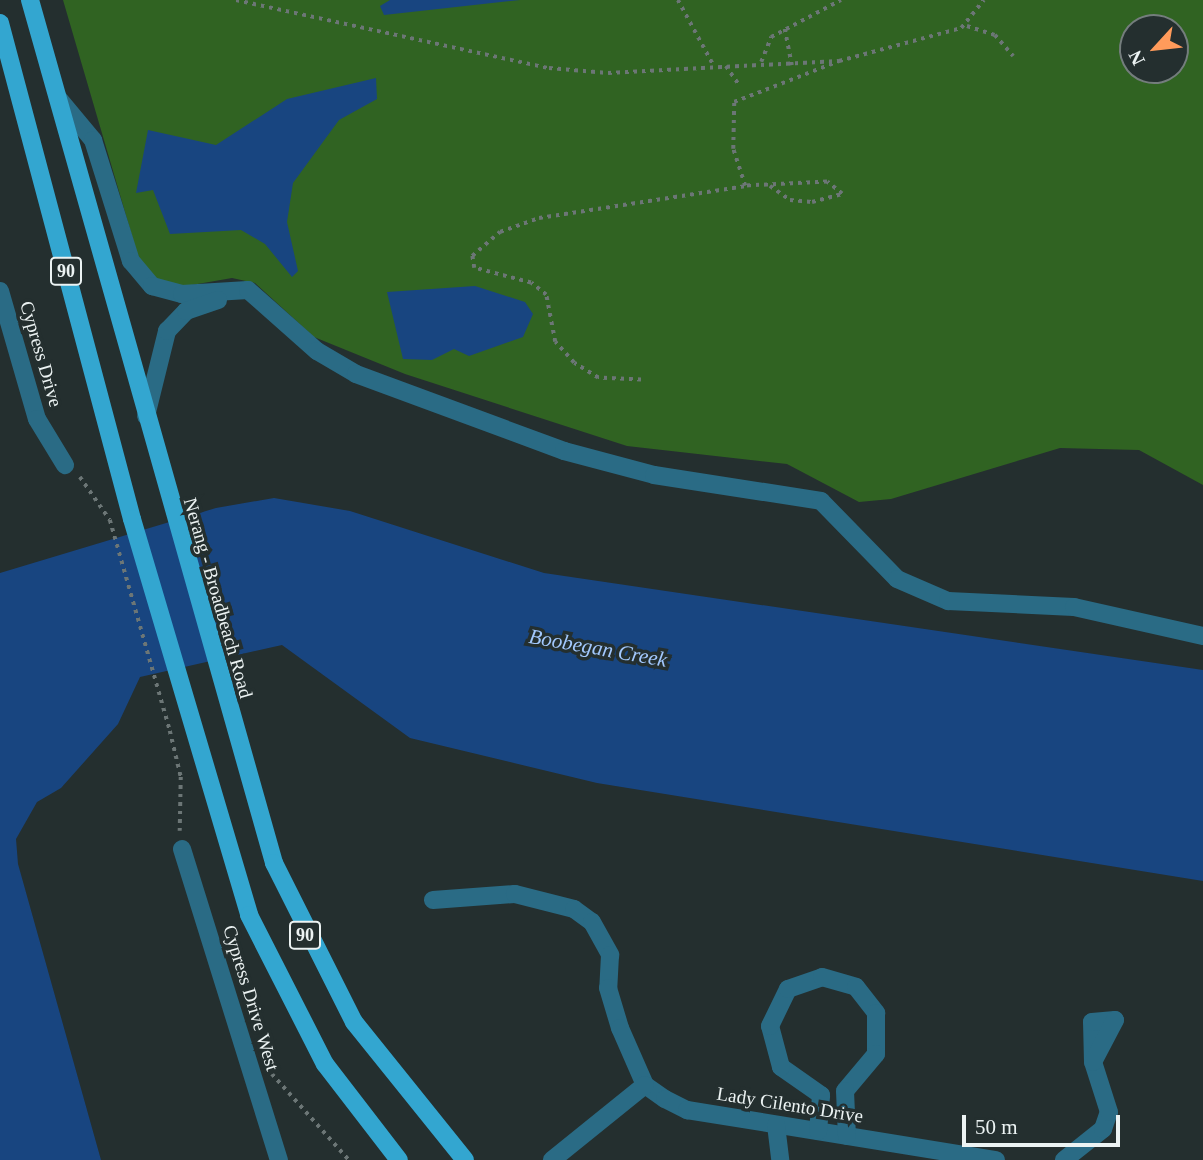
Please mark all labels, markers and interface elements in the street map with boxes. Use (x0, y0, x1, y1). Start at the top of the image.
north arrow (1119, 14, 1189, 84)
text: N (1124, 47, 1149, 69)
road number: 90 (48, 256, 84, 286)
street label: Cypress Drive (15, 298, 67, 410)
street label: Nerang - Broadbeach Road (178, 495, 258, 701)
water label: Boobegan Creek (527, 623, 669, 673)
road number: 90 (288, 920, 322, 950)
street label: Cypress Drive West (218, 922, 284, 1074)
street label: Lady Cilento Drive (715, 1082, 865, 1128)
scale bar (965, 1100, 1122, 1144)
text: 50 m (975, 1115, 1018, 1139)

